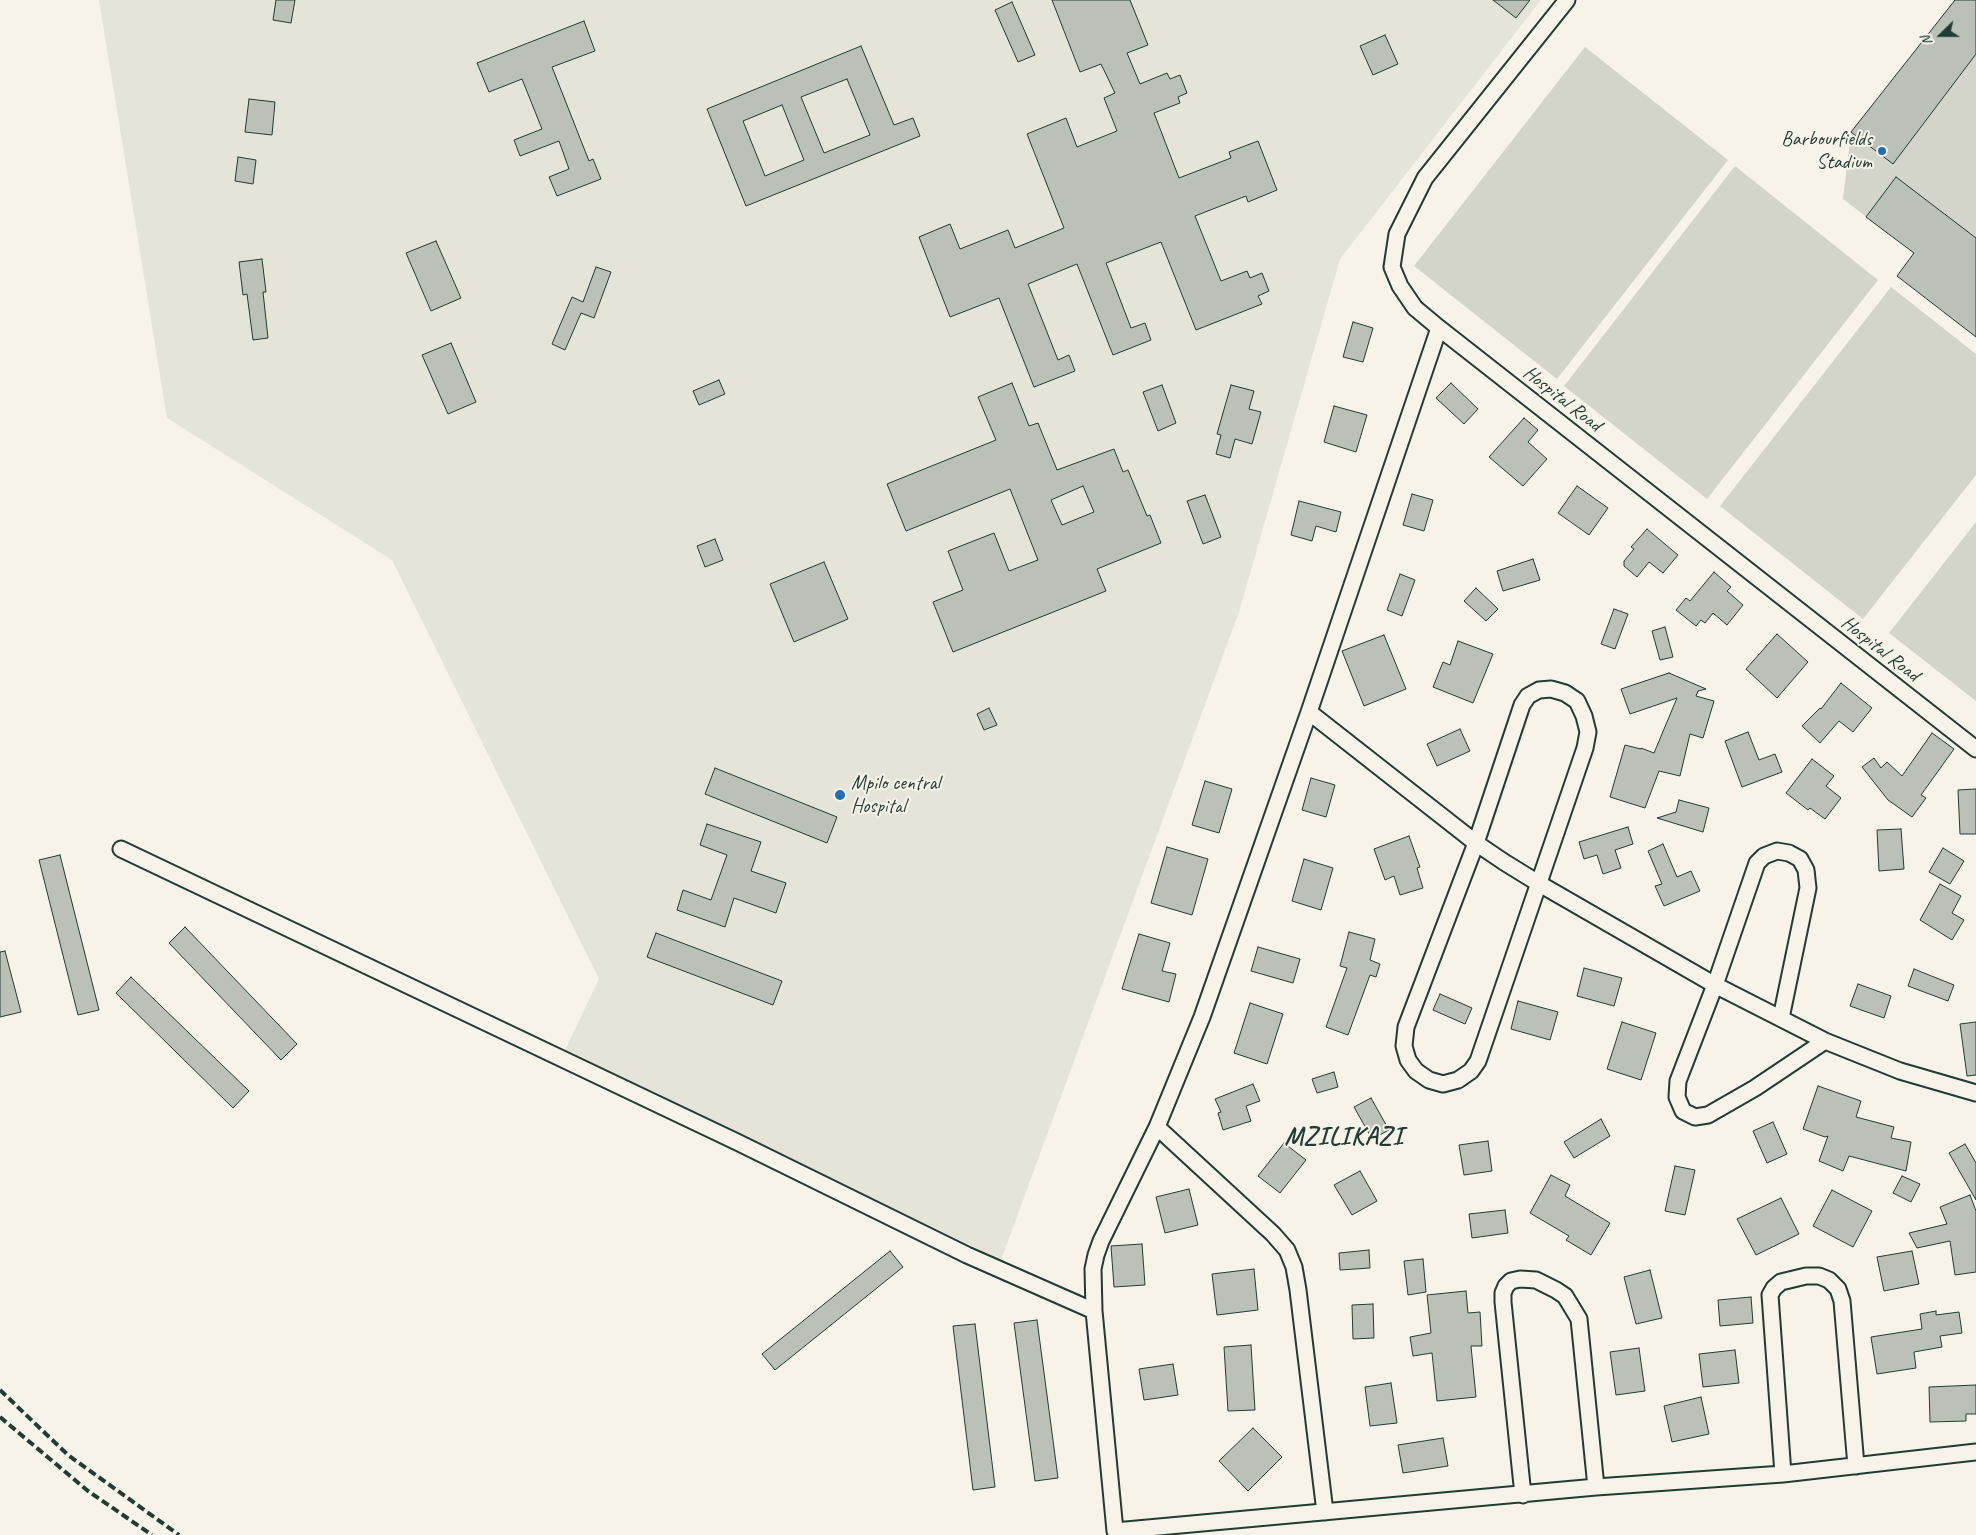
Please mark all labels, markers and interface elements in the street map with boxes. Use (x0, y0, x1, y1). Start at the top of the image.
north arrow (1916, 10, 1966, 60)
text: N (1917, 34, 1936, 48)
place label: Barbourfields Stadium (1781, 128, 1872, 175)
marker: Barbourfields Stadium (1876, 145, 1888, 157)
street label: Hospital Road (1518, 361, 1606, 437)
street label: Hospital Road (1836, 611, 1924, 687)
place label: Mpilo central Hospital (851, 772, 940, 819)
marker: Mpilo central Hospital (833, 788, 847, 802)
district label: MZILIKAZI (1283, 1122, 1405, 1152)

